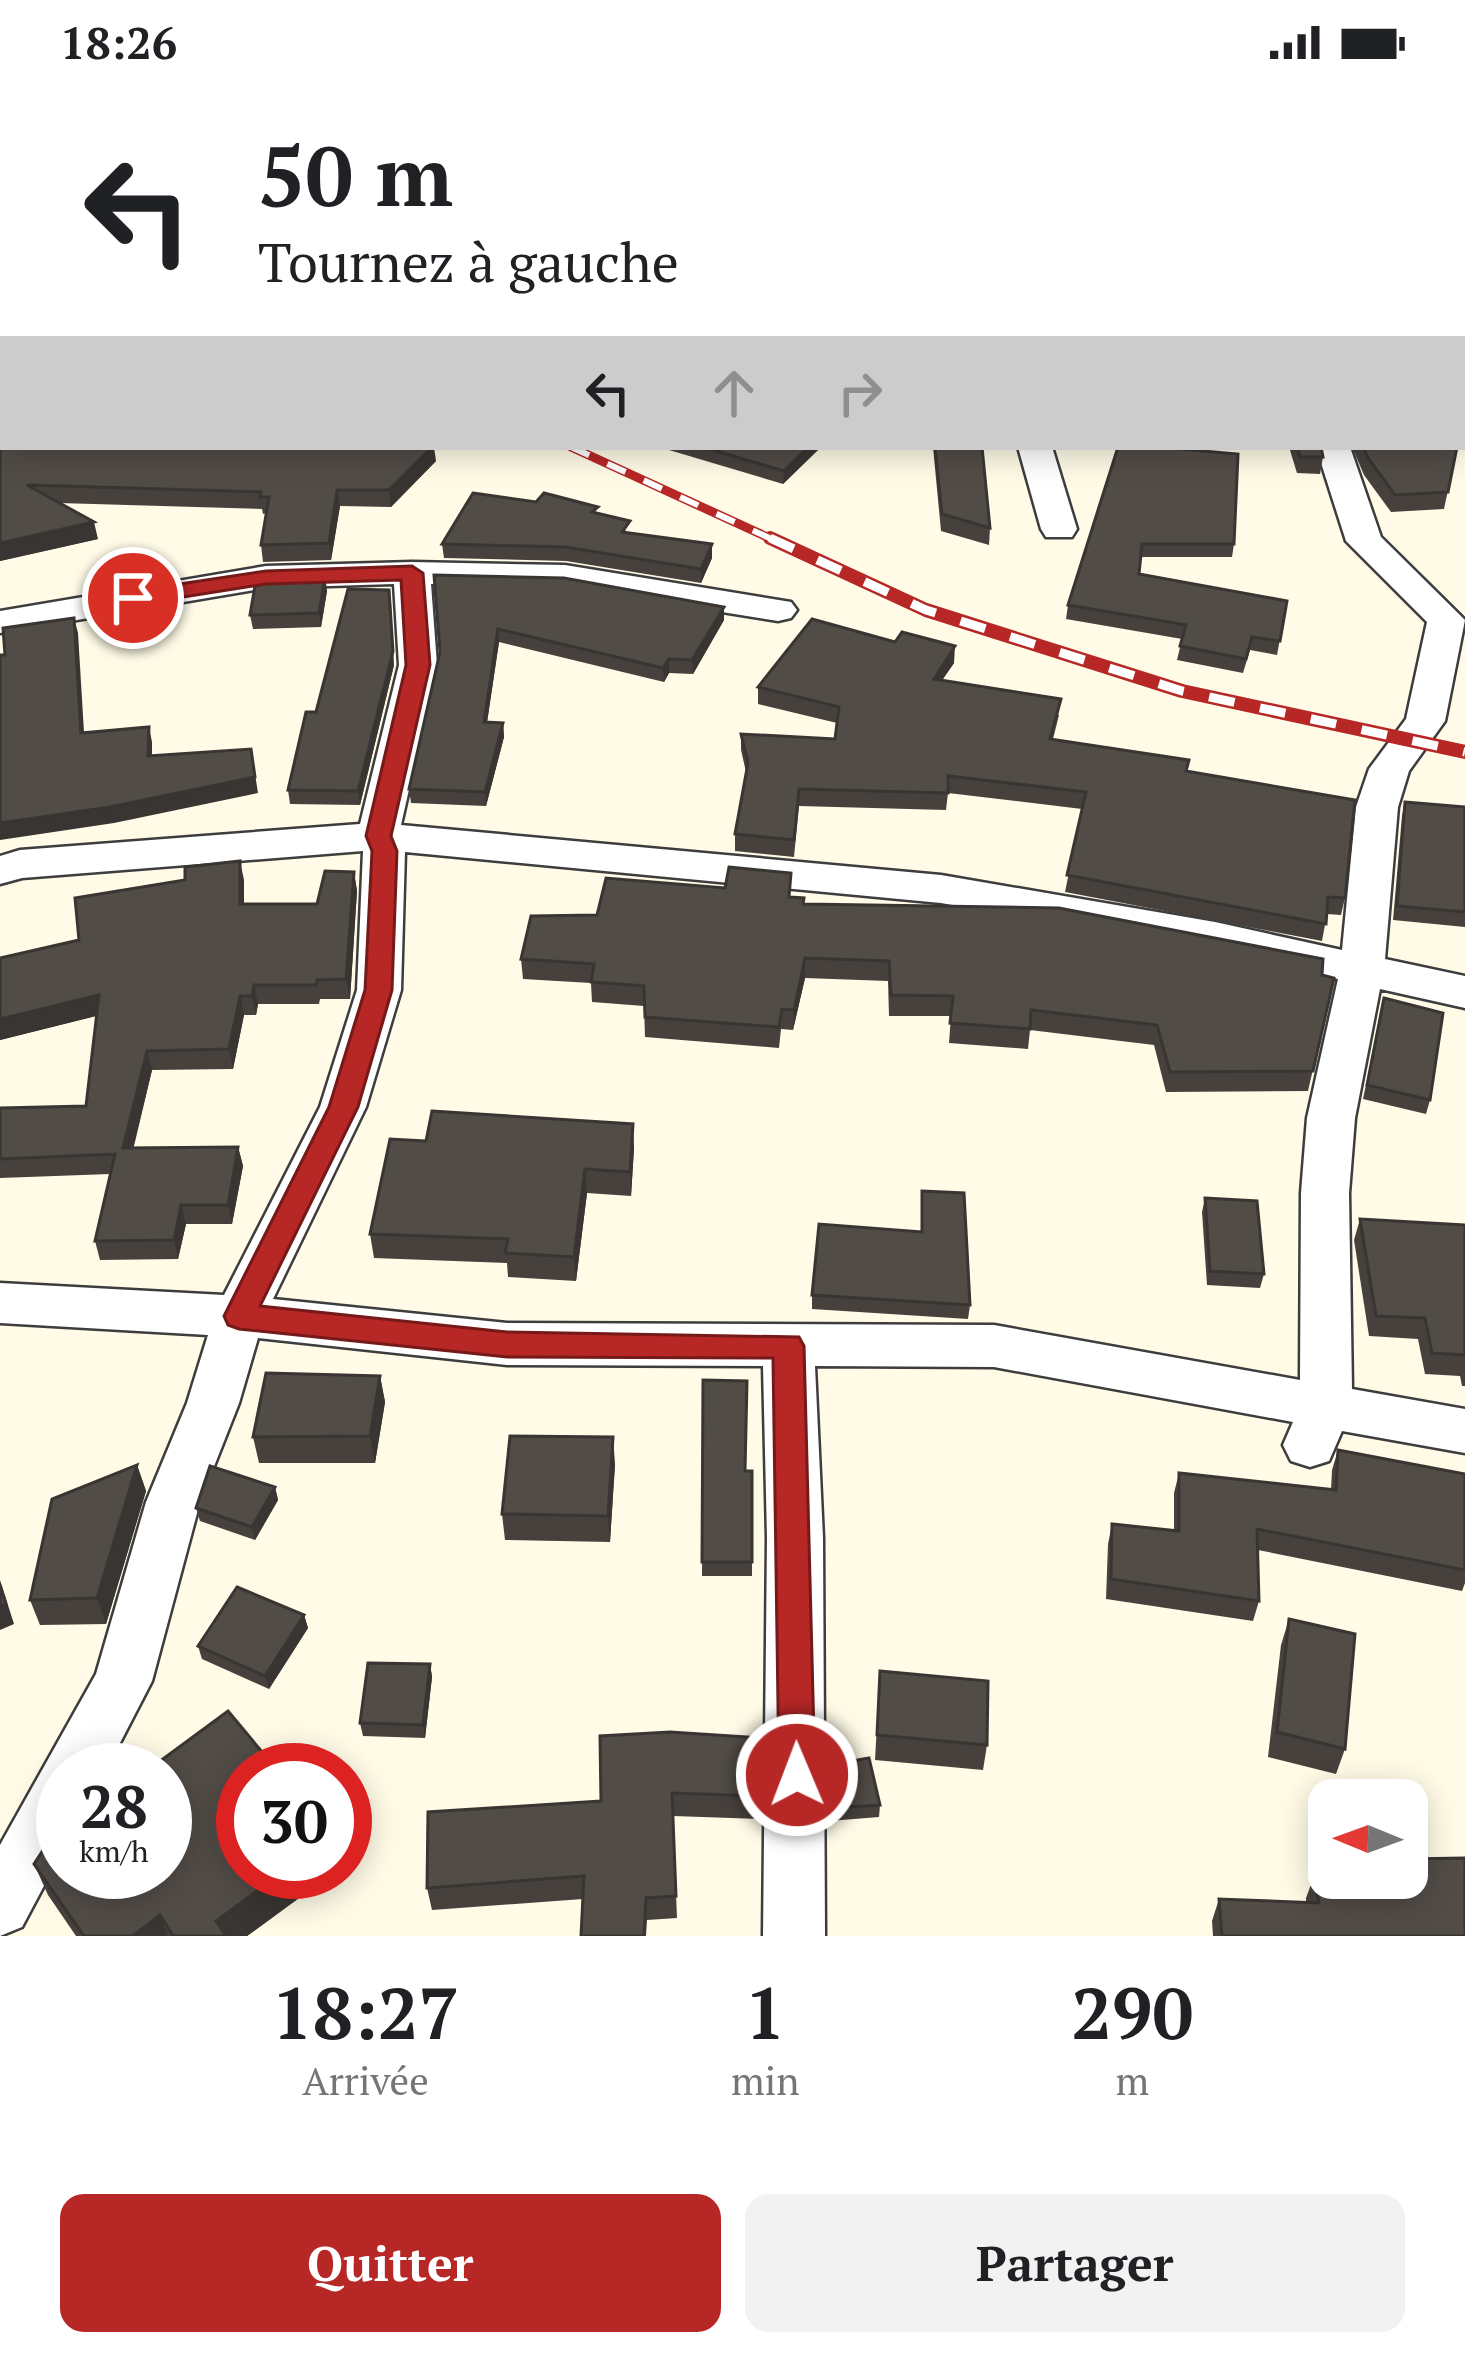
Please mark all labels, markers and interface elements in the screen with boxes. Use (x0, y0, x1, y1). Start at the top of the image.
text: 18:26 (60, 12, 177, 72)
text: 50 m (258, 119, 453, 230)
icon: left (60, 132, 216, 288)
text: Tournez à gauche (258, 226, 679, 297)
icon: left (575, 360, 641, 426)
icon: ahead (701, 360, 767, 426)
icon: right (827, 360, 893, 426)
pin (82, 547, 184, 649)
icon: arrive (100, 565, 166, 631)
position arrow (734, 1712, 860, 1838)
speed limit sign: 30 (216, 1743, 372, 1899)
text: 28 (80, 1766, 148, 1845)
north arrow (1308, 1779, 1428, 1899)
map controls (1308, 1779, 1428, 1899)
text: km/h (79, 1831, 149, 1871)
text: 18:27 (272, 1964, 459, 2060)
text: 1 (745, 1964, 786, 2060)
text: 290 (1071, 1964, 1193, 2060)
text: Arrivée (302, 2054, 429, 2106)
text: min (731, 2054, 799, 2106)
text: m (1115, 2054, 1149, 2106)
button: Quitter (60, 2194, 721, 2332)
button: Partager (745, 2194, 1405, 2332)

